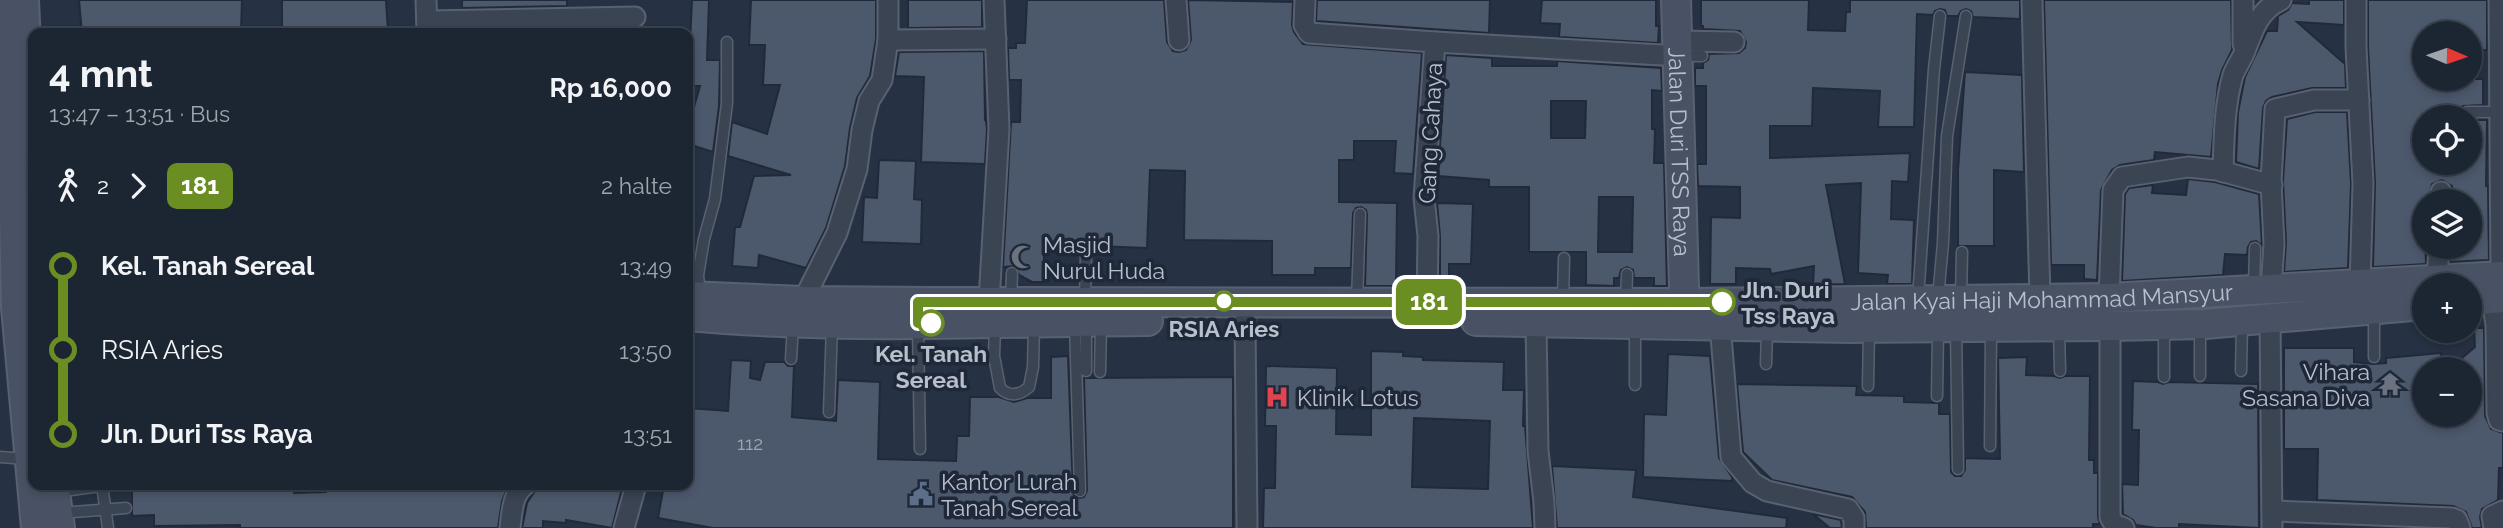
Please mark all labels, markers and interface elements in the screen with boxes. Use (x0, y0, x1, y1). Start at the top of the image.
north arrow (2412, 21, 2482, 91)
map controls (2412, 21, 2482, 427)
street label: Jalan Duri TSS Raya (1664, 47, 1697, 257)
text: 4 mnt (49, 51, 153, 96)
street label: Gang Cahaya (1413, 62, 1447, 204)
text: Rp 16,000 (550, 73, 672, 103)
text: 13:47 – 13:51 · Bus (49, 100, 230, 127)
button: locate (2412, 105, 2482, 175)
icon: walk (49, 167, 87, 205)
icon: forward (119, 167, 157, 205)
text: 181 (181, 171, 219, 200)
text: 2 (97, 172, 109, 199)
text: 2 halte (601, 172, 672, 199)
button: layers (2412, 189, 2482, 259)
place label: Masjid Nurul Huda (1043, 231, 1165, 284)
mosque icon: Masjid Nurul Huda (1009, 243, 1037, 271)
text: Kel. Tanah Sereal (101, 251, 314, 281)
text: 13:49 (620, 253, 672, 280)
button: + (2412, 273, 2482, 343)
place label: Jln. Duri Tss Raya (1741, 276, 1835, 329)
street label: Jalan Kyai Haji Mohammad Mansyur (1851, 278, 2234, 315)
line badge: 181 (1389, 279, 1469, 325)
text: 181 (1410, 287, 1448, 316)
marker: Jln. Duri Tss Raya (1709, 289, 1735, 315)
marker: RSIA Aries (1214, 291, 1234, 311)
marker: Kel. Tanah Sereal (918, 310, 944, 336)
place label: RSIA Aries (1169, 315, 1279, 342)
text: RSIA Aries (101, 335, 223, 365)
text: 13:50 (619, 337, 672, 364)
place label: Kel. Tanah Sereal (875, 340, 987, 393)
button: − (2412, 357, 2482, 427)
place label: Vihara Sasana Diva (2242, 358, 2370, 411)
temple icon: Vihara Sasana Diva (2376, 370, 2404, 398)
hospital icon: Klinik Lotus (1263, 383, 1291, 411)
place label: Klinik Lotus (1297, 384, 1419, 411)
text: Jln. Duri Tss Raya (101, 419, 313, 449)
text: 13:51 (623, 421, 672, 448)
house number: 112 (737, 432, 763, 454)
place label: Kantor Lurah Tanah Sereal (941, 468, 1079, 521)
public building icon: Kantor Lurah Tanah Sereal (907, 480, 935, 508)

